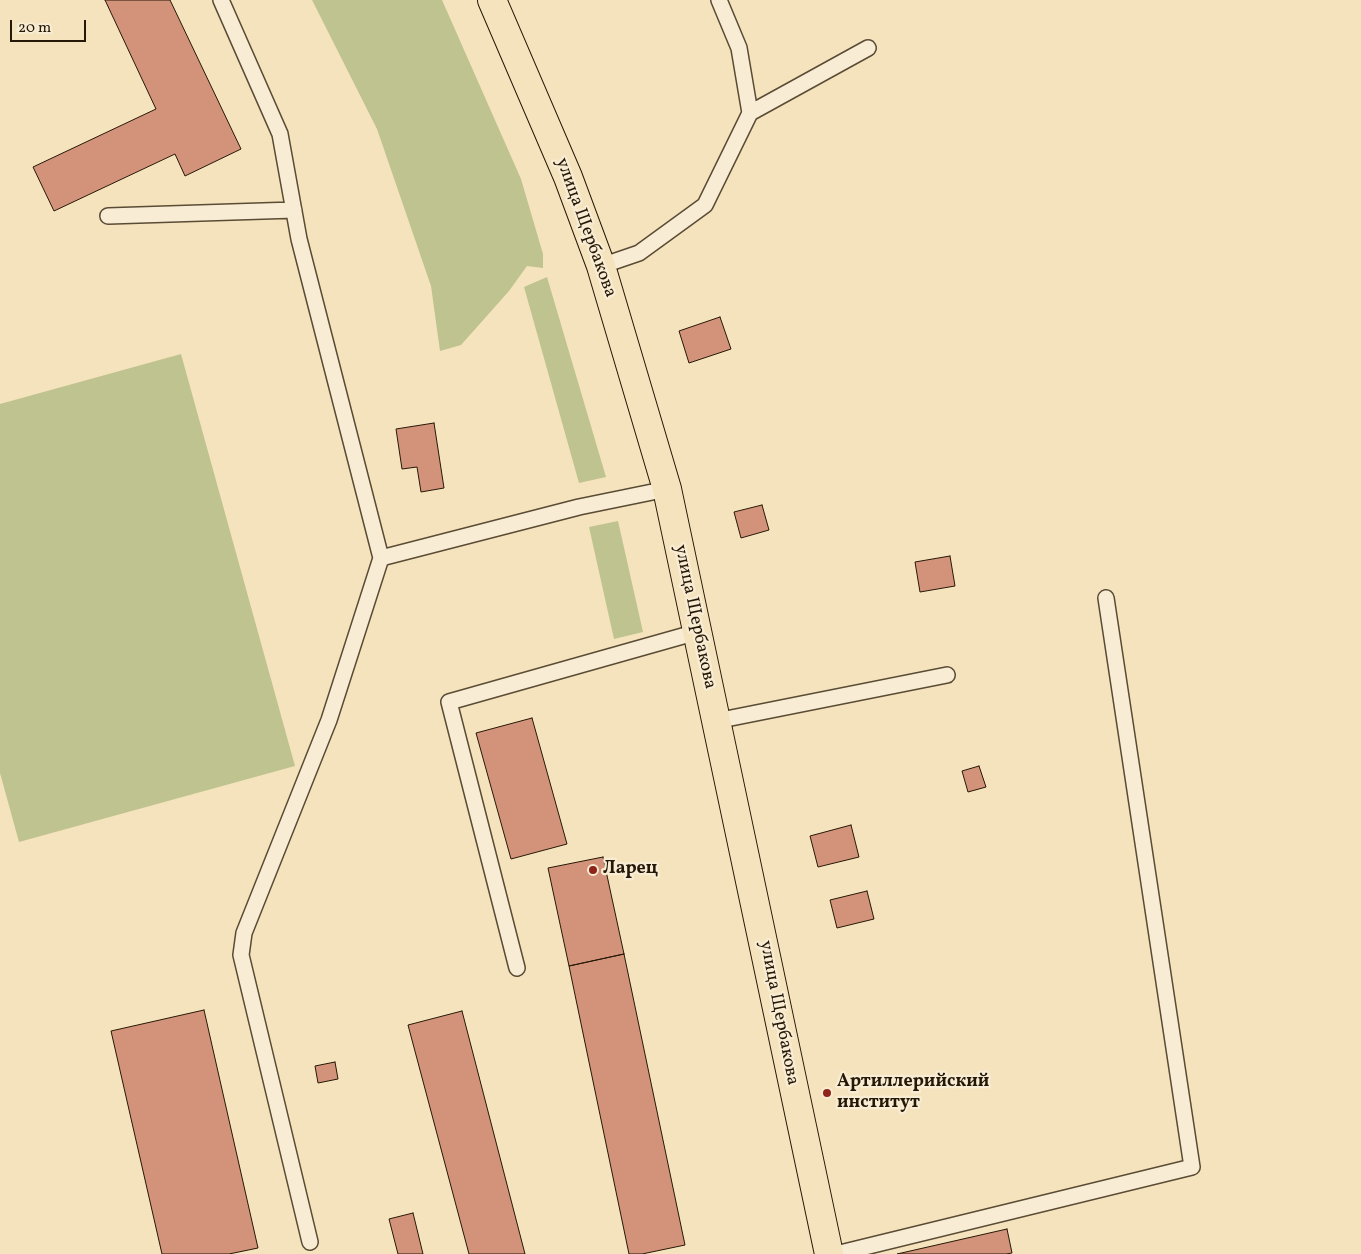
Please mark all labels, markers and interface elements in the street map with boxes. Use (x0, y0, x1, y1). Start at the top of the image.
scale bar (12, 10, 89, 42)
text: 20 m (18, 18, 51, 39)
street label: улица Щербакова (550, 155, 620, 301)
street label: улица Щербакова (668, 543, 720, 691)
place label: Ларец (603, 859, 658, 881)
marker: Ларец (587, 864, 599, 876)
street label: улица Щербакова (753, 939, 803, 1087)
place label: Артиллерийский институт (837, 1072, 989, 1114)
marker: Артиллерийский институт (821, 1087, 833, 1099)

